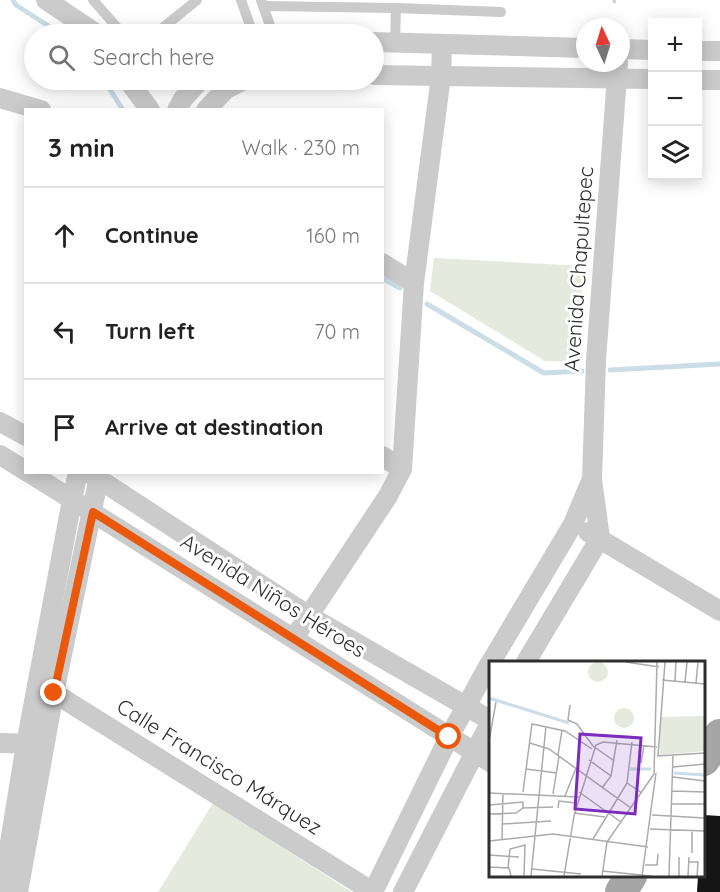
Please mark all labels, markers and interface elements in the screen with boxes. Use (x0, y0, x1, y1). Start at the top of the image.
north arrow (576, 18, 630, 72)
map controls (648, 18, 702, 180)
button: + (648, 18, 702, 72)
search box (24, 24, 384, 90)
icon: search (45, 41, 78, 74)
text: Search here (93, 43, 214, 71)
button: − (648, 72, 702, 126)
button: layers (648, 126, 702, 180)
text: 3 min (48, 131, 115, 164)
text: Walk · 230 m (241, 135, 360, 160)
street label: Avenida Chapultepec (558, 165, 598, 373)
icon: ahead (48, 219, 81, 252)
text: Continue (105, 221, 199, 249)
text: 160 m (306, 223, 360, 248)
icon: left (48, 315, 81, 348)
text: Turn left (105, 317, 195, 345)
text: 70 m (314, 319, 360, 344)
icon: arrive (48, 411, 81, 444)
text: Arrive at destination (105, 413, 323, 441)
street label: Avenida Niños Héroes (176, 528, 371, 663)
inset map (489, 661, 705, 877)
route end (40, 679, 66, 705)
street label: Calle Francisco Márquez (112, 692, 327, 840)
route start (435, 723, 461, 749)

